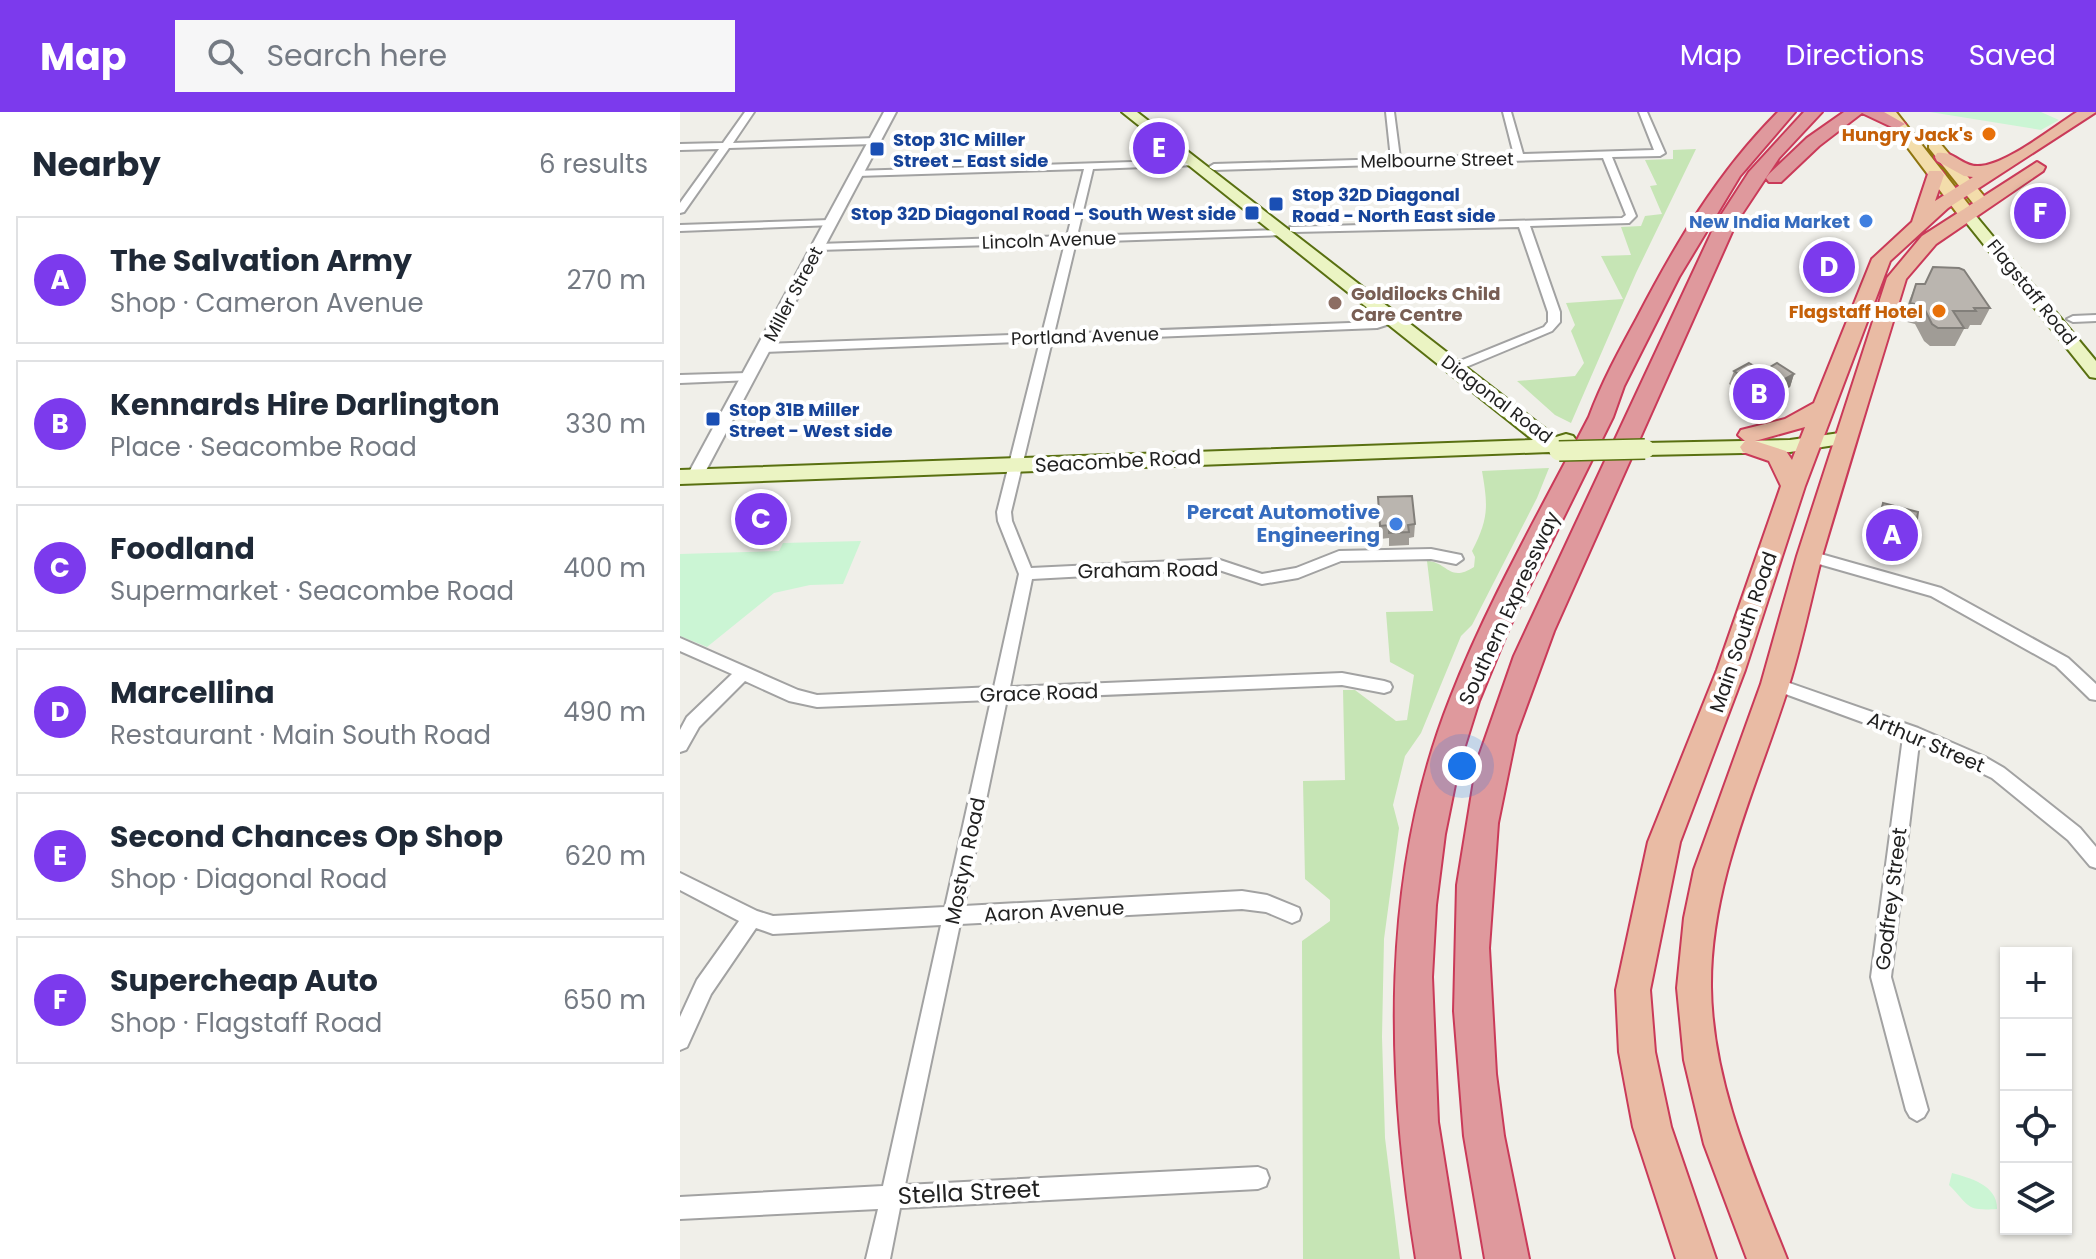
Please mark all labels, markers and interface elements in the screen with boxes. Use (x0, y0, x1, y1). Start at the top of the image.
search box (175, 20, 735, 92)
text: Map (40, 30, 127, 83)
icon: search (203, 34, 247, 78)
text: Search here (267, 34, 447, 77)
text: Map (1680, 36, 1742, 75)
text: Directions (1786, 36, 1925, 75)
text: Saved (1969, 36, 2056, 75)
pin: E (1133, 118, 1185, 178)
place label: Hungry Jack's (1842, 122, 1973, 147)
marker: Hungry Jack's (1980, 125, 1998, 143)
place label: Stop 31C Miller Street - East side (893, 127, 1048, 173)
text: Nearby (32, 140, 161, 188)
marker: Stop 31C Miller Street - East side (868, 140, 886, 158)
text: 6 results (539, 146, 648, 182)
street label: Melbourne Street (1360, 146, 1514, 174)
place label: Stop 32D Diagonal Road - North East side (1292, 182, 1495, 228)
pin: F (2014, 183, 2066, 243)
marker: Stop 32D Diagonal Road - North East side (1267, 195, 1285, 213)
place label: Stop 32D Diagonal Road - South West side (851, 201, 1236, 226)
marker: Stop 32D Diagonal Road - South West side (1243, 204, 1261, 222)
place label: New India Market (1689, 209, 1850, 234)
marker: New India Market (1857, 212, 1875, 230)
street label: Lincoln Avenue (981, 225, 1117, 255)
street label: Flagstaff Road (1982, 234, 2082, 350)
pin: D (1803, 237, 1855, 297)
text: The Salvation Army (110, 239, 412, 282)
street label: Miller Street (758, 242, 828, 346)
text: A (50, 262, 70, 298)
text: 270 m (567, 262, 646, 298)
place label: Goldilocks Child Care Centre (1351, 281, 1500, 327)
text: Shop · Cameron Avenue (110, 285, 424, 321)
marker: Goldilocks Child Care Centre (1326, 294, 1344, 312)
place label: Flagstaff Hotel (1789, 299, 1923, 324)
marker: Flagstaff Hotel (1930, 302, 1948, 320)
street label: Portland Avenue (1011, 321, 1159, 351)
street label: Diagonal Road (1436, 349, 1558, 449)
pin: B (1733, 364, 1785, 424)
text: Kennards Hire Darlington (110, 383, 500, 426)
place label: Stop 31B Miller Street - West side (729, 397, 893, 443)
text: B (51, 406, 69, 442)
text: 330 m (565, 406, 646, 442)
marker: Stop 31B Miller Street - West side (704, 410, 722, 428)
text: Place · Seacombe Road (110, 429, 417, 465)
street label: Seacombe Road (1034, 443, 1202, 479)
pin: C (735, 489, 787, 549)
place label: Percat Automotive Engineering (1187, 498, 1380, 549)
pin: A (1866, 505, 1918, 565)
street label: Southern Expressway (1452, 507, 1566, 709)
marker: Percat Automotive Engineering (1387, 515, 1405, 533)
text: Foodland (110, 527, 255, 570)
street label: Main South Road (1702, 548, 1784, 716)
text: C (50, 550, 70, 586)
text: 400 m (563, 550, 646, 586)
street label: Graham Road (1077, 555, 1219, 585)
text: Supermarket · Seacombe Road (110, 573, 514, 609)
text: Marcellina (110, 671, 275, 714)
street label: Grace Road (979, 677, 1099, 709)
text: D (51, 694, 69, 730)
text: 490 m (563, 694, 646, 730)
street label: Arthur Street (1863, 705, 1989, 779)
text: Restaurant · Main South Road (110, 717, 491, 753)
your location (1442, 746, 1482, 786)
street label: Mostyn Road (938, 795, 992, 927)
text: Second Chances Op Shop (110, 815, 503, 858)
street label: Godfrey Street (1868, 826, 1914, 972)
text: E (53, 838, 67, 874)
text: 620 m (564, 838, 646, 874)
text: Shop · Diagonal Road (110, 861, 387, 897)
street label: Aaron Avenue (983, 893, 1125, 929)
map controls (2000, 947, 2072, 1235)
button: + (2000, 947, 2072, 1019)
text: Supercheap Auto (110, 959, 378, 1002)
text: F (53, 982, 67, 1018)
text: 650 m (563, 982, 646, 1018)
text: Shop · Flagstaff Road (110, 1005, 382, 1041)
button: − (2000, 1019, 2072, 1091)
button: locate (2000, 1091, 2072, 1163)
button: layers (2000, 1163, 2072, 1235)
street label: Stella Street (897, 1172, 1041, 1212)

